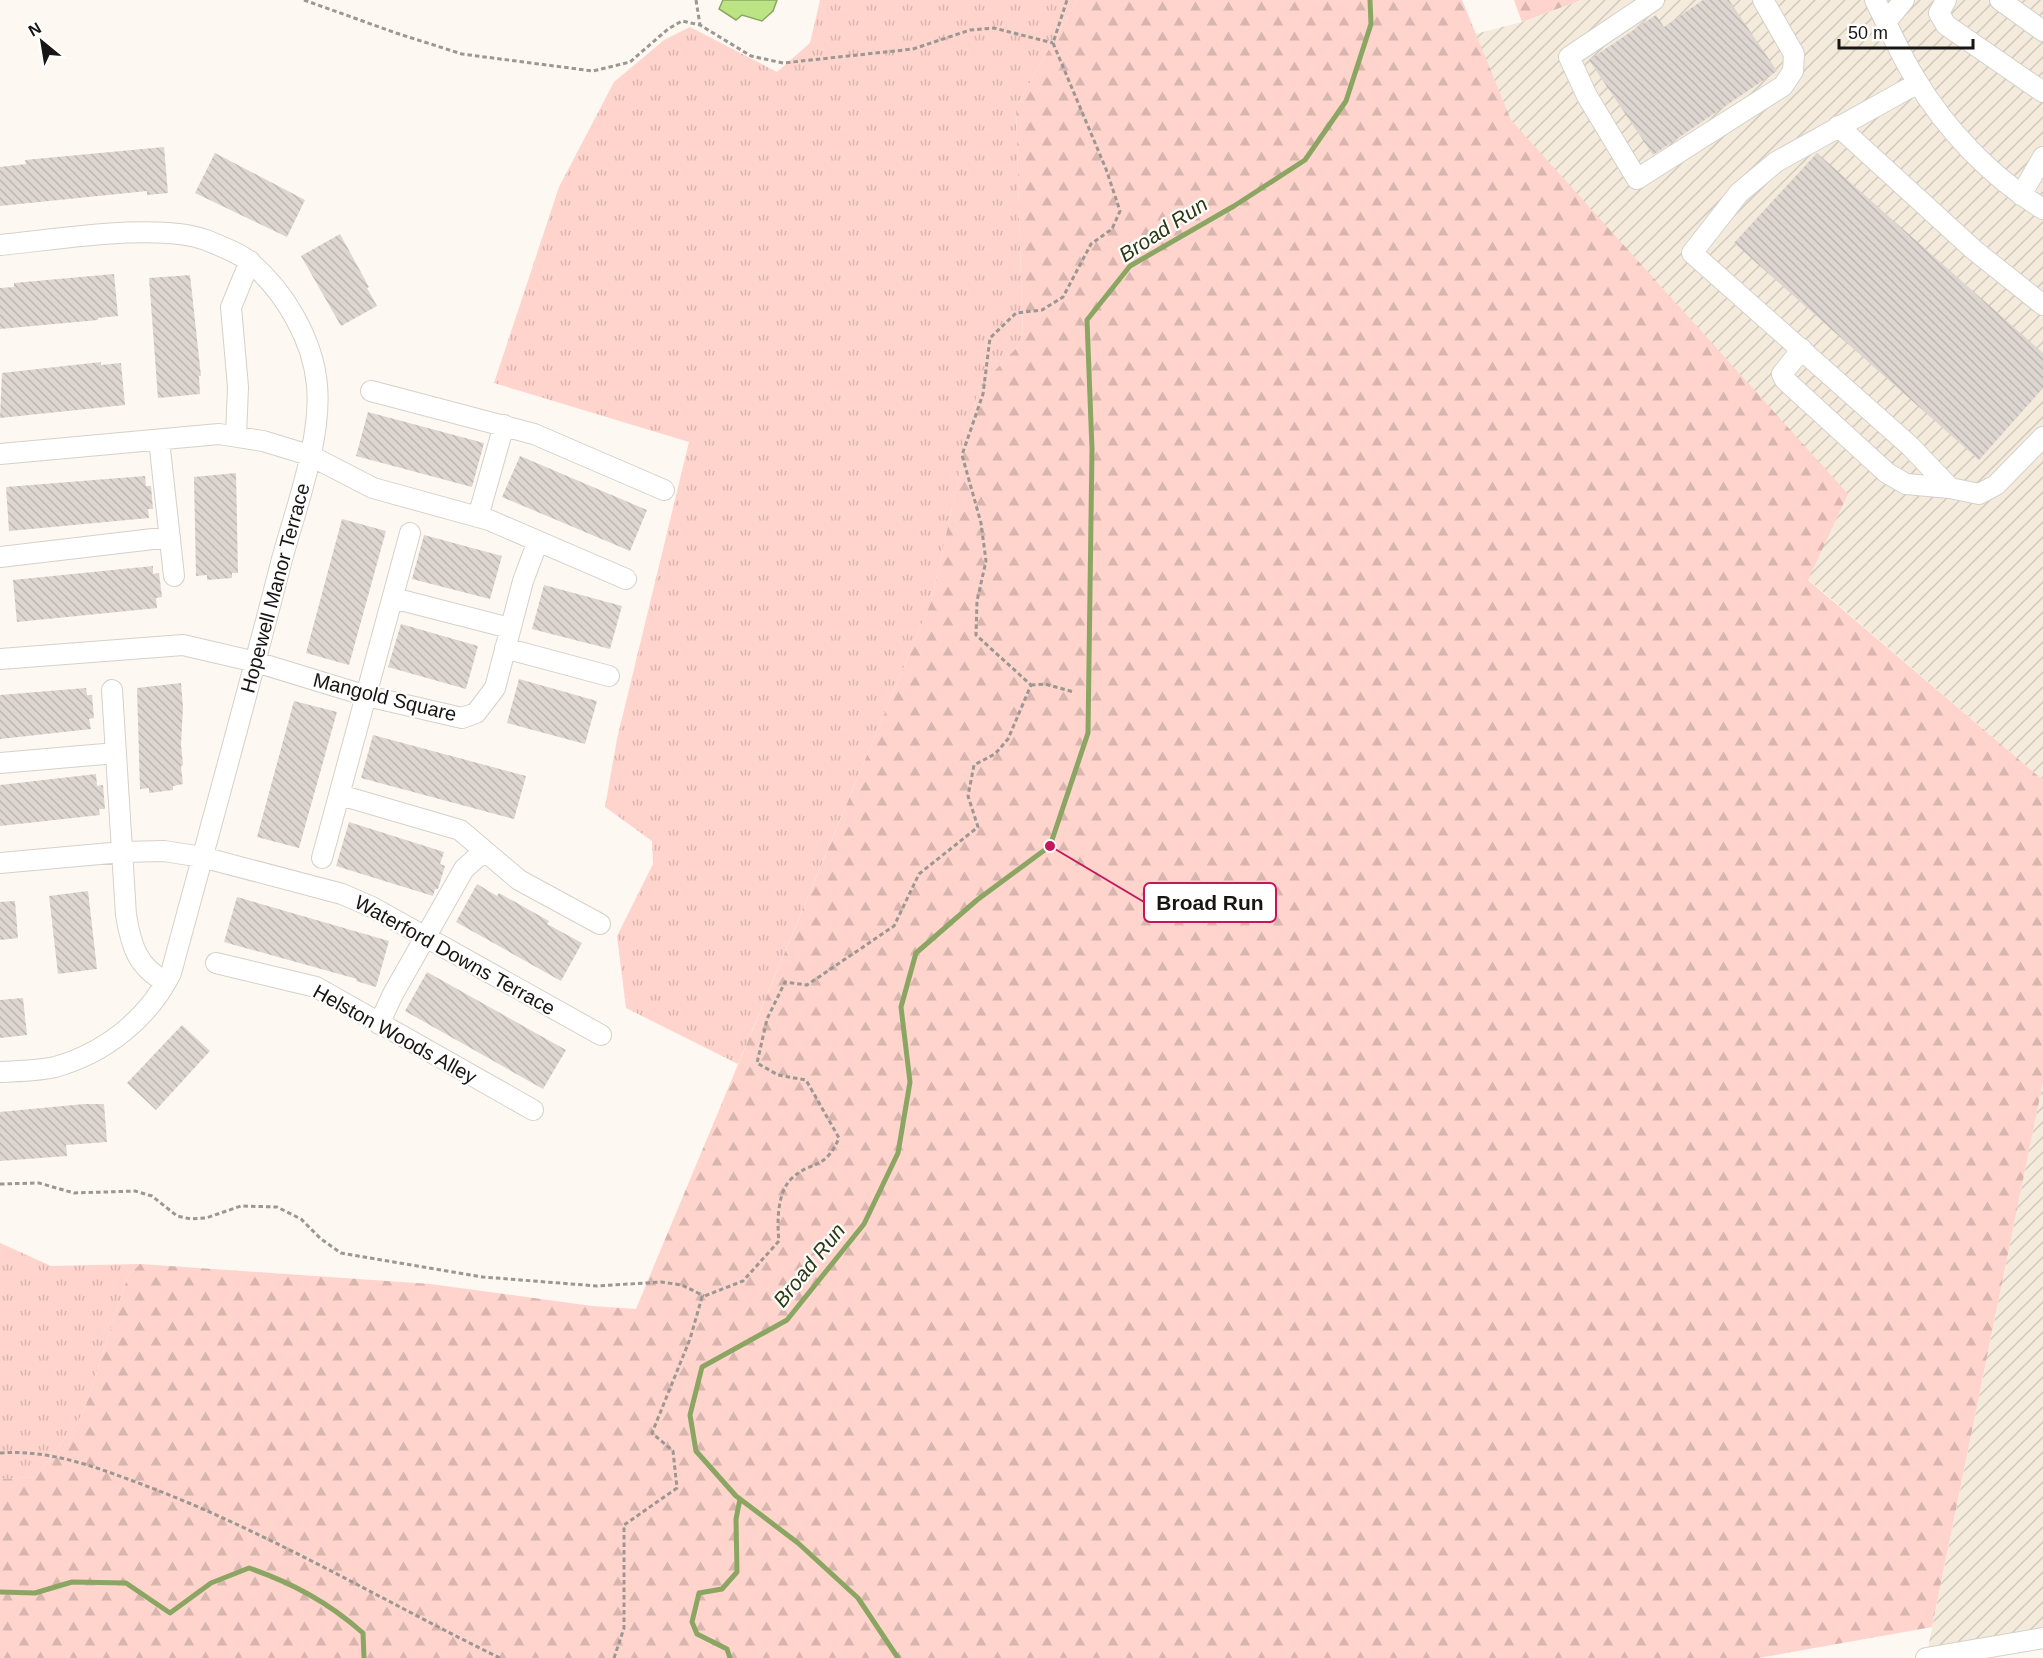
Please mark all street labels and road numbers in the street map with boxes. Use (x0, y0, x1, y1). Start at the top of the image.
street label: Hopewell Manor Terrace (236, 481, 314, 695)
street label: Mangold Square (311, 669, 459, 725)
street label: Waterford Downs Terrace (351, 891, 559, 1019)
street label: Helston Woods Alley (310, 980, 480, 1088)

